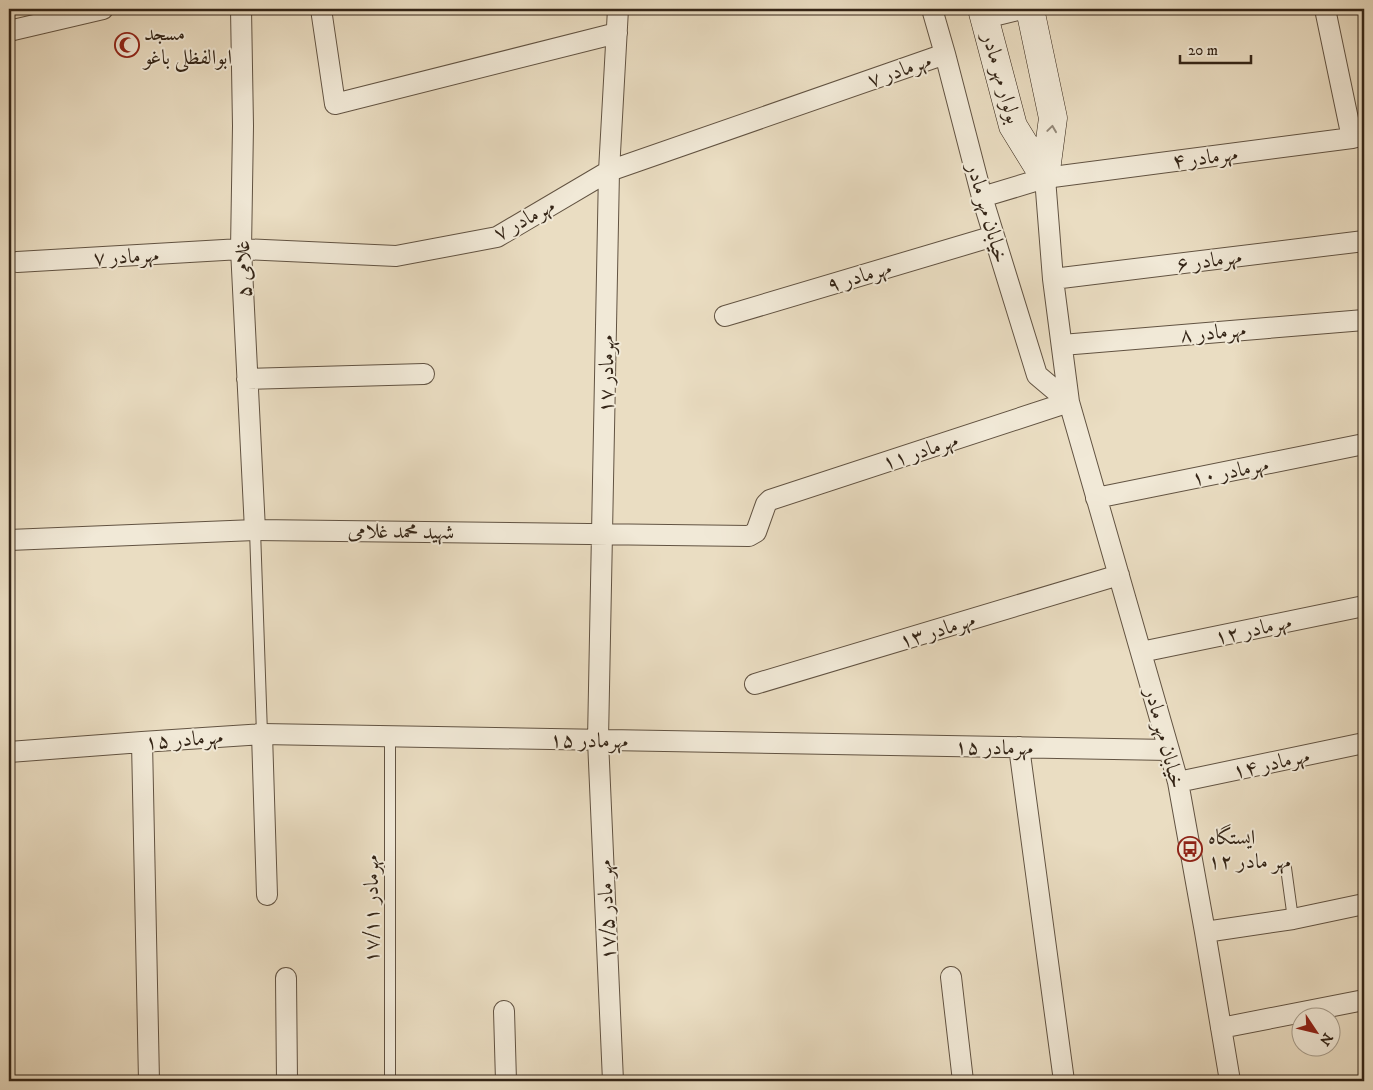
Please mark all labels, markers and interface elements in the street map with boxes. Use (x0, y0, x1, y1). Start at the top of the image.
place label: مسجد ابوالفظلی باغو (142, 21, 232, 73)
street label: بولوار مهر مادر (975, 28, 1026, 127)
mosque icon: مسجد ابوالفظلی باغو (114, 32, 140, 58)
scale bar (1180, 32, 1252, 64)
text: 20 m (1188, 41, 1218, 60)
street label: مهرمادر ۷ (864, 48, 935, 94)
one-way arrow (1046, 125, 1057, 133)
street label: مهرمادر ۴ (1171, 141, 1239, 175)
street label: خیابان مهر مادر (960, 158, 1014, 266)
street label: مهرمادر ۷ (489, 193, 560, 247)
street label: غلامی ۵ (230, 240, 258, 298)
street label: مهرمادر ۷ (92, 242, 160, 272)
street label: مهرمادر ۶ (1175, 244, 1243, 278)
street label: مهرمادر ۹ (824, 255, 895, 299)
street label: مهرمادر ۸ (1179, 317, 1247, 349)
street label: مهرمادر ۱۷ (593, 335, 621, 413)
street label: مهرمادر ۱۱ (879, 428, 962, 476)
street label: مهرمادر ۱۰ (1189, 452, 1271, 492)
street label: شهید محمد غلامی (347, 518, 455, 546)
street label: مهرمادر ۱۳ (896, 607, 978, 655)
street label: مهرمادر ۱۲ (1212, 609, 1294, 651)
street label: خیابان مهر مادر (1138, 683, 1190, 791)
street label: مهرمادر ۱۵ (144, 724, 224, 756)
street label: مهرمادر ۱۵ (550, 727, 628, 755)
street label: مهرمادر ۱۵ (955, 734, 1033, 762)
street label: مهرمادر ۱۴ (1230, 743, 1312, 785)
place label: ایستگاه مهر مادر ۱۲ (1208, 824, 1291, 875)
bus stop icon: ایستگاه مهر مادر ۱۲ (1177, 836, 1203, 862)
street label: مهرمادر ۱۷/۱۱ (359, 855, 385, 963)
street label: مهر مادر ۱۷/۵ (592, 859, 622, 961)
north arrow (1290, 1008, 1340, 1058)
text: N (1315, 1029, 1337, 1049)

